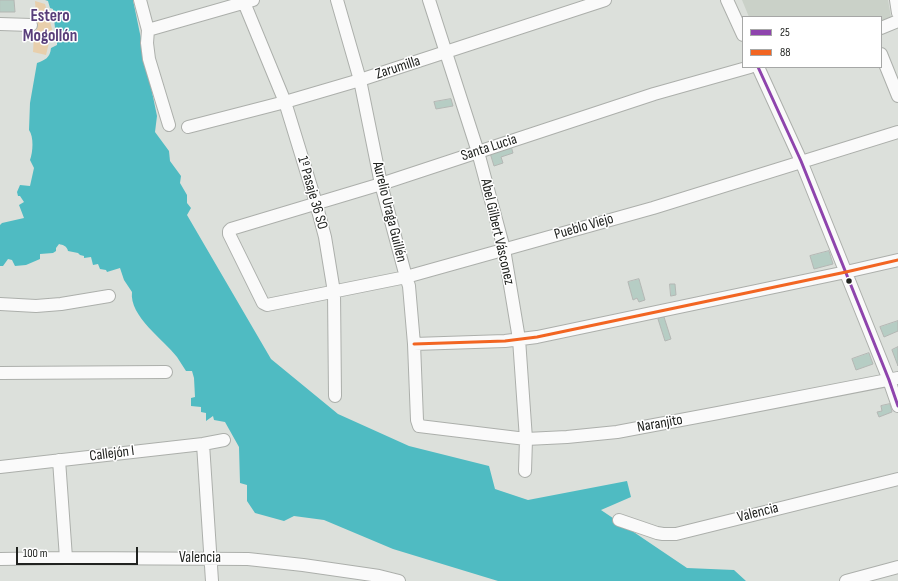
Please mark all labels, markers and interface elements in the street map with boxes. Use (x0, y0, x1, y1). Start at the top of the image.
district label: Estero Mogollón (23, 7, 77, 47)
legend (742, 16, 882, 68)
text: 25 (780, 25, 790, 40)
text: 88 (780, 45, 791, 60)
street label: Zarumilla (373, 52, 423, 84)
street label: Santa Lucia (459, 131, 519, 165)
street label: 1º Pasaje 36 SO (293, 154, 331, 232)
street label: Aurelio Uraga Guillén (368, 160, 410, 264)
street label: Abel Gilbert Vásconez (476, 177, 518, 287)
street label: Pueblo Viejo (552, 210, 616, 244)
unlabelled marker (844, 276, 854, 286)
street label: Naranjito (636, 411, 684, 437)
street label: Callejón I (88, 442, 136, 466)
street label: Valencia (736, 499, 780, 527)
scale bar (18, 539, 140, 565)
text: 100 m (23, 546, 48, 561)
street label: Valencia (179, 549, 221, 567)

